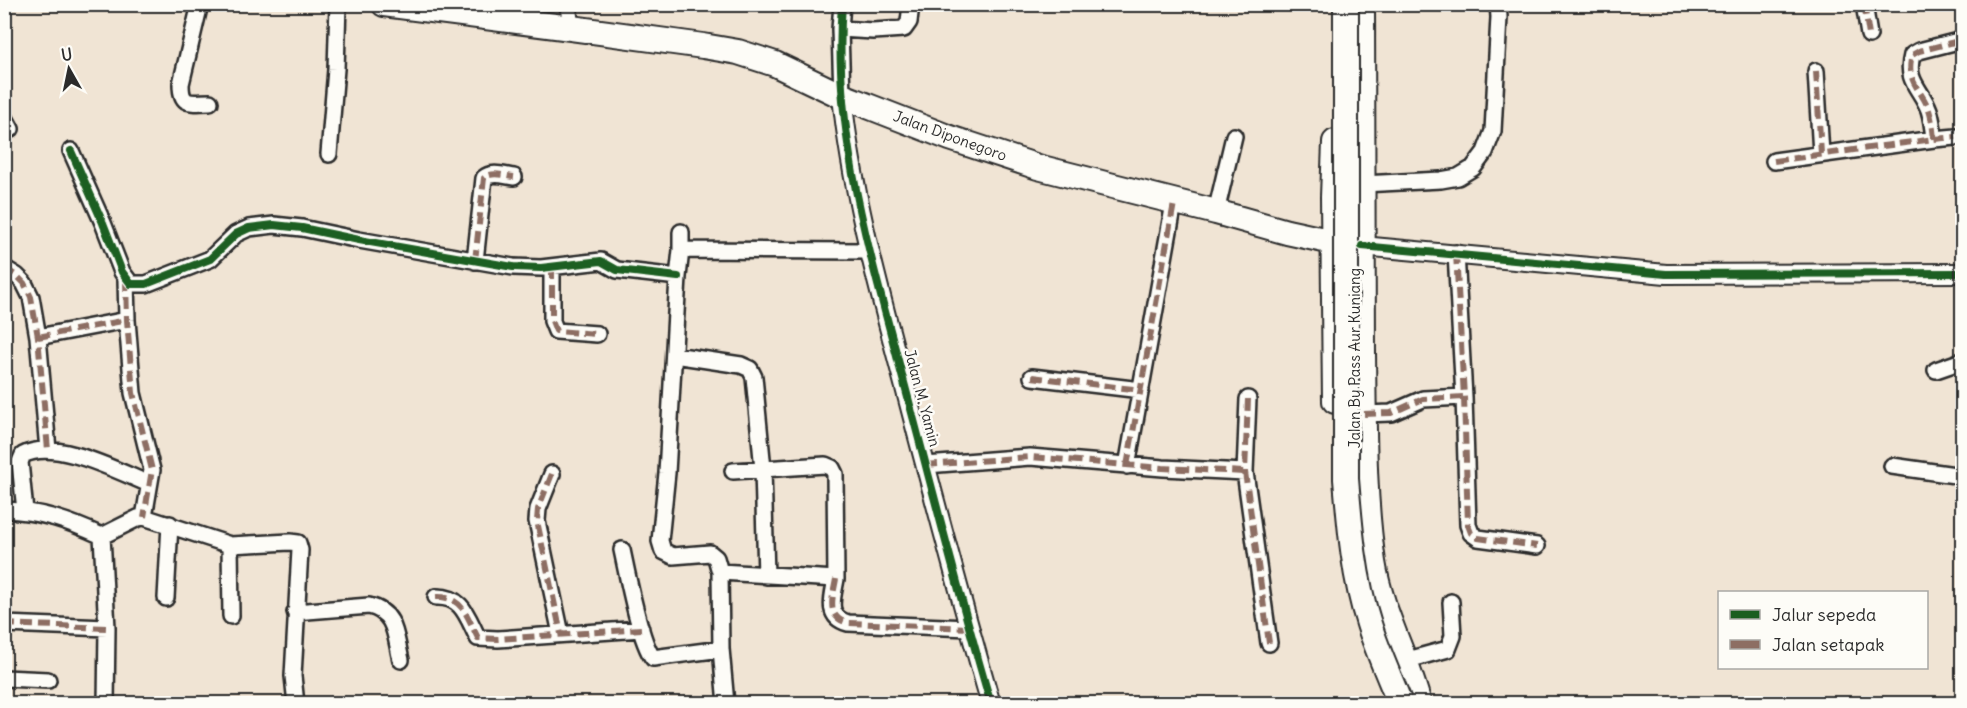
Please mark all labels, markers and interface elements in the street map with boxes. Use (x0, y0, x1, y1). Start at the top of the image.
north arrow (39, 39, 99, 99)
text: U (60, 43, 74, 65)
street label: Jalan Diponegoro (891, 106, 1009, 165)
street label: Jalan By Pass Aur Kuniang (1345, 268, 1364, 448)
street label: Jalan M. Yamin (900, 347, 945, 449)
legend (1718, 591, 1928, 669)
text: Jalur sepeda (1772, 603, 1876, 626)
text: Jalan setapak (1772, 633, 1884, 656)

